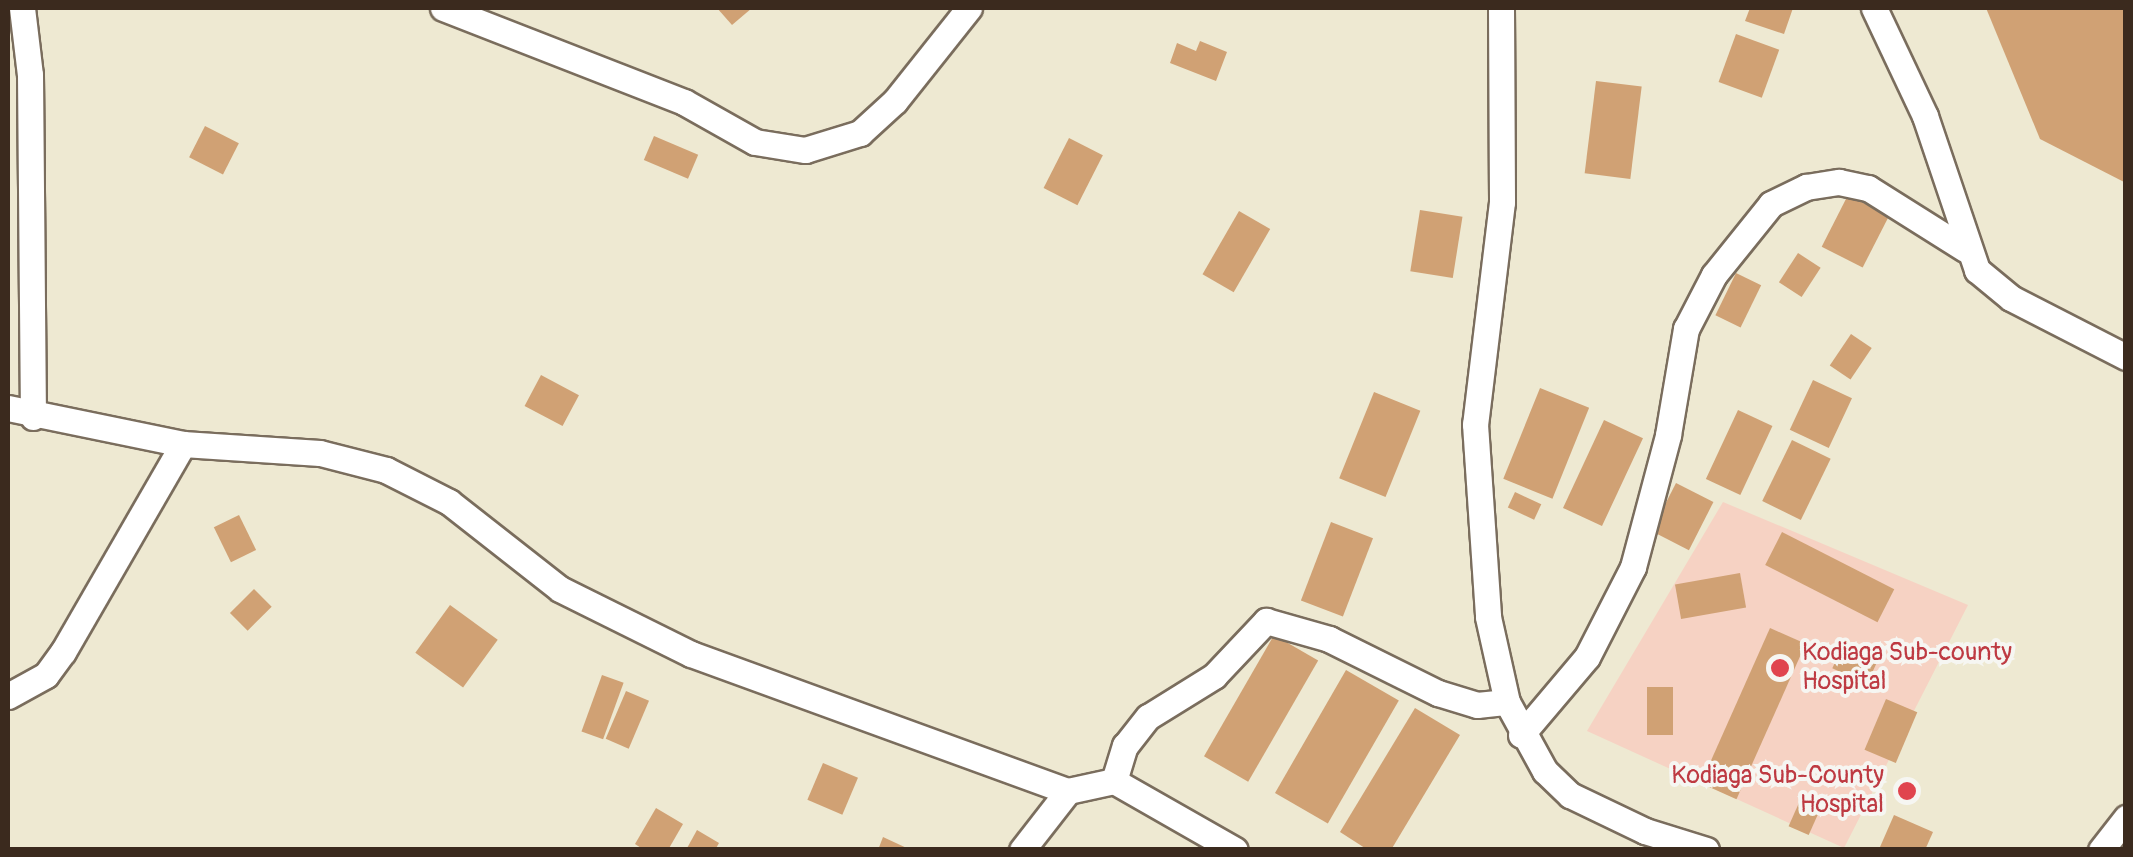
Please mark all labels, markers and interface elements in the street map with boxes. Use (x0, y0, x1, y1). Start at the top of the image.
place label: Kodiaga Sub-county Hospital (1802, 639, 2012, 698)
marker: Kodiaga Sub-county Hospital (1767, 655, 1793, 681)
place label: Kodiaga Sub-County Hospital (1671, 762, 1884, 821)
marker: Kodiaga Sub-County Hospital (1894, 778, 1920, 804)

